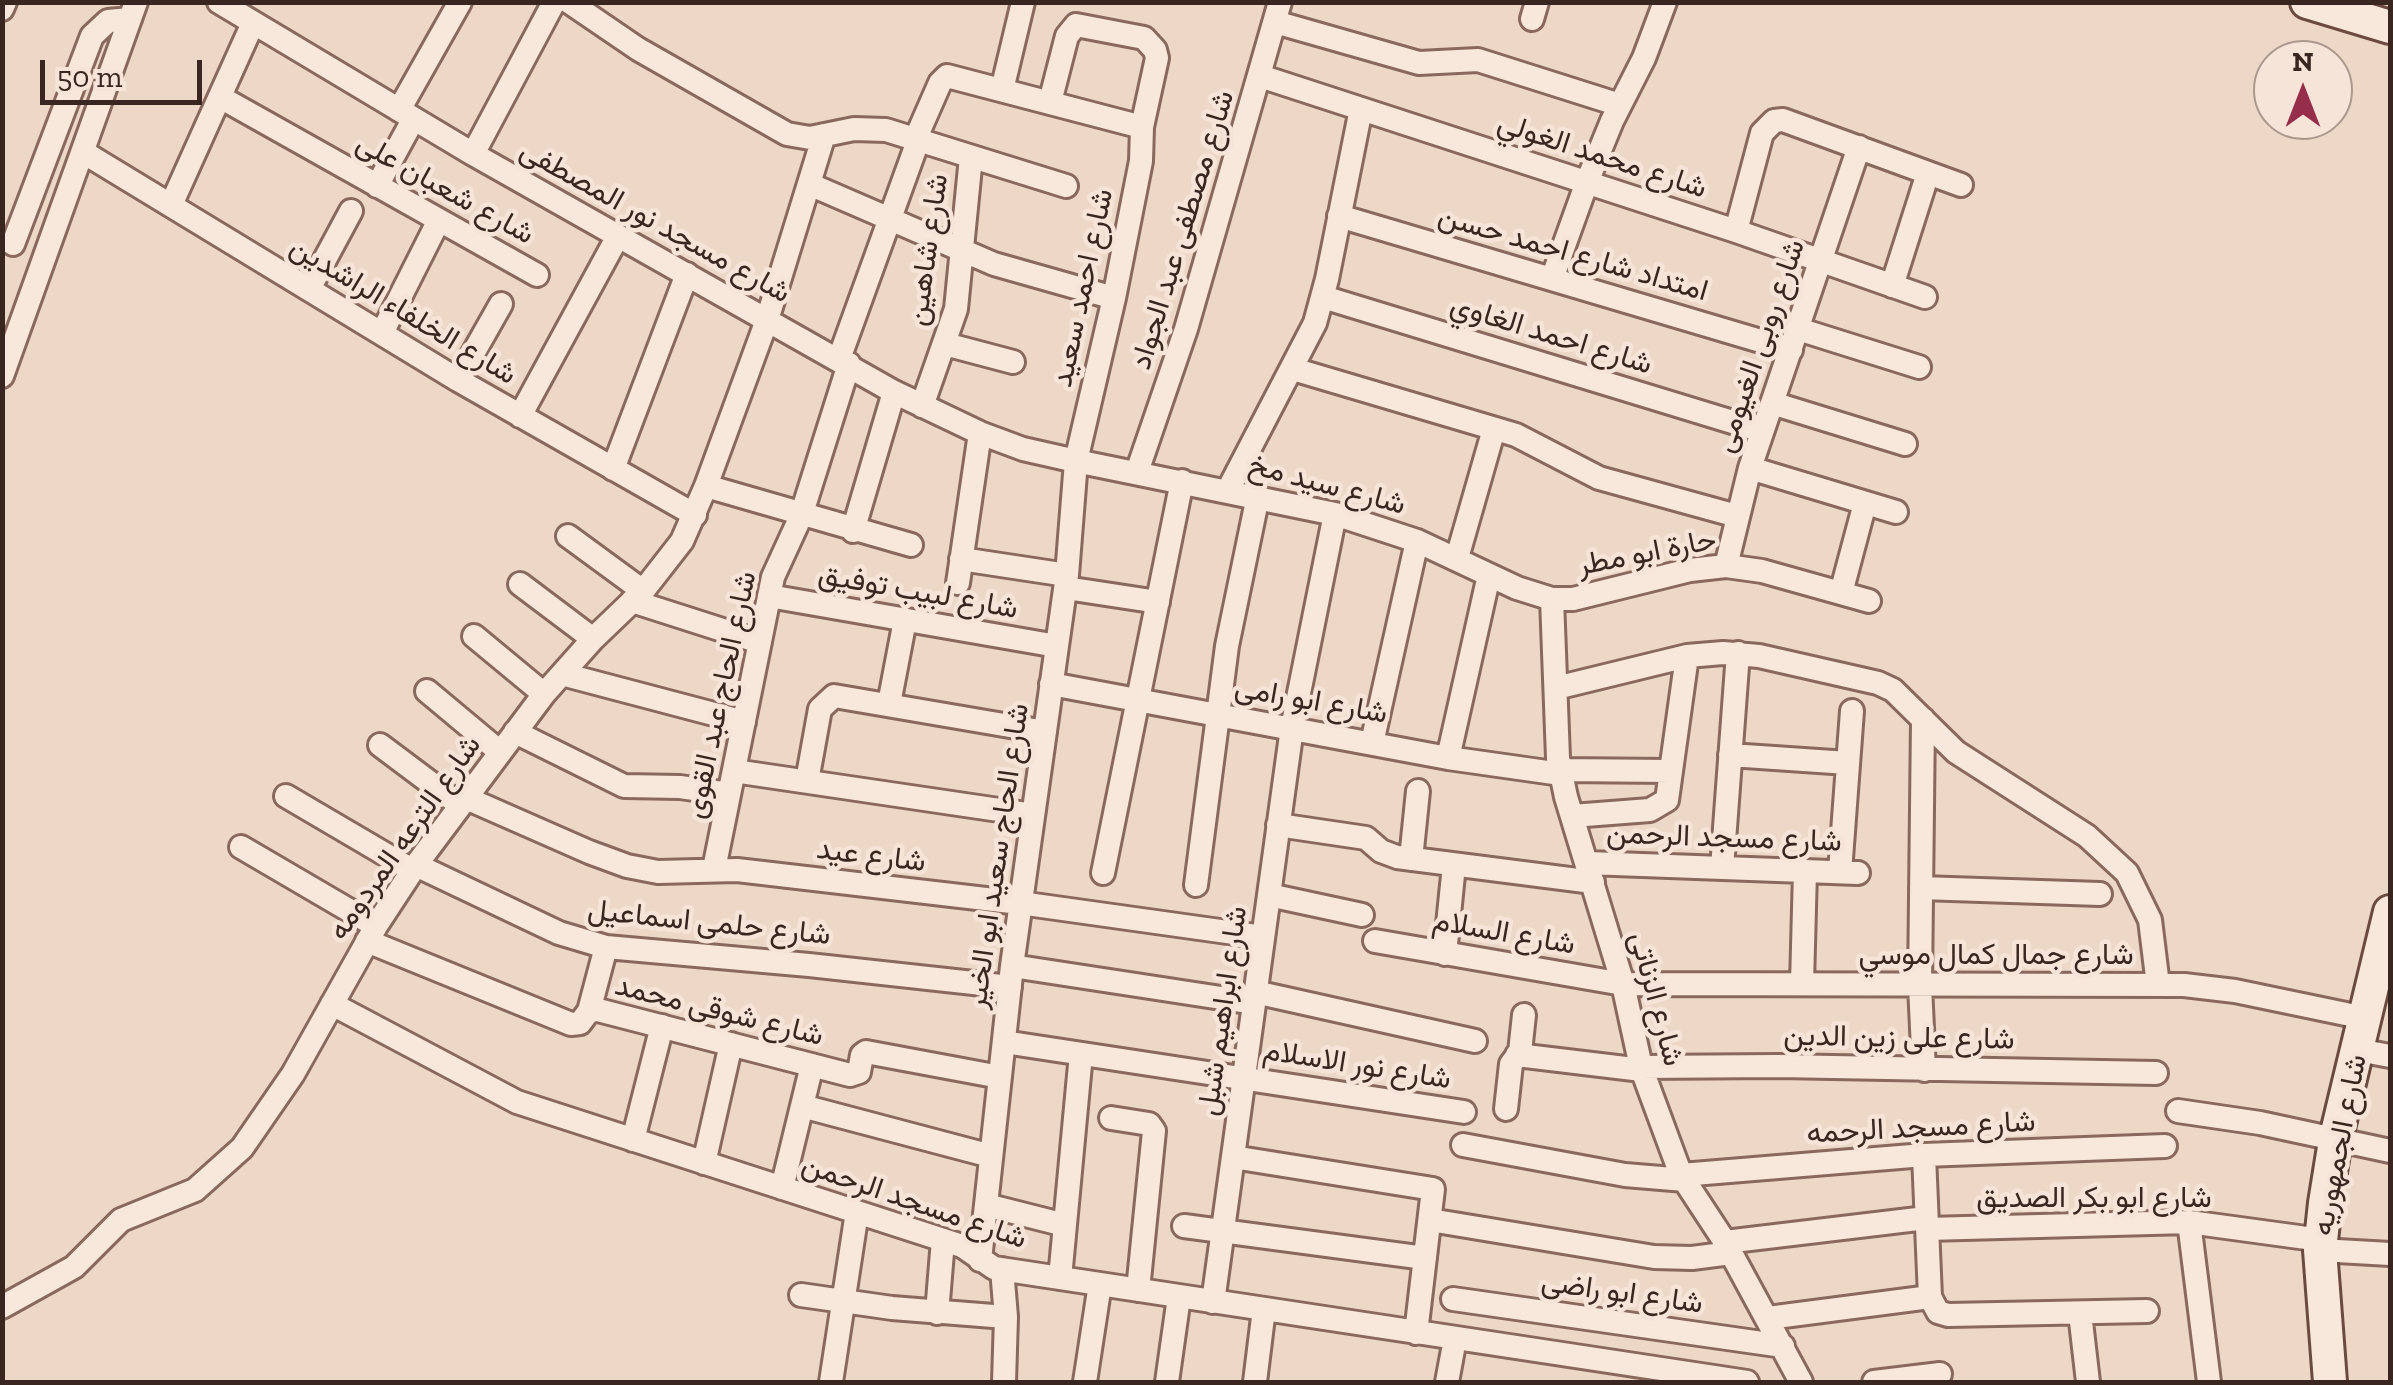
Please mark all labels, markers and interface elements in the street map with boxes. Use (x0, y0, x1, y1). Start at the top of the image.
scale bar (45, 40, 208, 102)
north arrow (2253, 40, 2353, 140)
text: N (2292, 45, 2314, 78)
text: 50 m (57, 59, 122, 95)
street label: شارع مصطفى عبد الجواد (1123, 86, 1243, 374)
street label: شارع محمد الغولي (1493, 105, 1711, 207)
street label: شارع شعبان على (350, 125, 540, 253)
street label: شارع مسجد نور المصطفى (513, 133, 797, 311)
street label: شارع شاهين (900, 172, 956, 328)
street label: شارع احمد سعيد (1044, 186, 1122, 390)
street label: امتداد شارع احمد حسن (1434, 198, 1712, 310)
street label: شارع الخلفاء الراشدين (283, 229, 523, 393)
street label: شارع روبى الغيومى (1707, 235, 1813, 457)
street label: شارع احمد الغاوي (1446, 287, 1656, 383)
street label: شارع سيد مخ (1245, 447, 1409, 523)
street label: حارة ابو مطر (1575, 522, 1719, 584)
street label: شارع لبيب توفيق (815, 557, 1021, 627)
street label: شارع الحاج عبد القوى (677, 568, 765, 822)
street label: شارع ابو رامى (1232, 670, 1390, 732)
street label: شارع الحاج سعيد ابو الخير (959, 701, 1037, 1011)
street label: شارع الترعه المردومه (321, 729, 489, 947)
street label: شارع مسجد الرحمن (1606, 816, 1842, 860)
street label: شارع عيد (814, 831, 928, 881)
street label: شارع حلمى اسماعيل (586, 892, 832, 954)
street label: شارع السلام (1430, 903, 1578, 963)
street label: شارع ابراهيم شبل (1190, 904, 1256, 1118)
street label: شارع الزناتى (1621, 928, 1691, 1070)
street label: شارع جمال كمال موسي (1858, 937, 2134, 973)
street label: شارع شوقى محمد (611, 968, 827, 1054)
street label: شارع على زين الدين (1783, 1018, 2015, 1058)
street label: شارع نور الاسلام (1260, 1032, 1454, 1098)
street label: شارع الجمهوريه (2305, 1051, 2375, 1239)
street label: شارع مسجد الرحمه (1806, 1104, 2036, 1152)
street label: شارع مسجد الرحمن (797, 1147, 1031, 1257)
street label: شارع ابو بكر الصديق (1976, 1180, 2212, 1216)
street label: شارع ابو راضى (1539, 1264, 1705, 1322)

